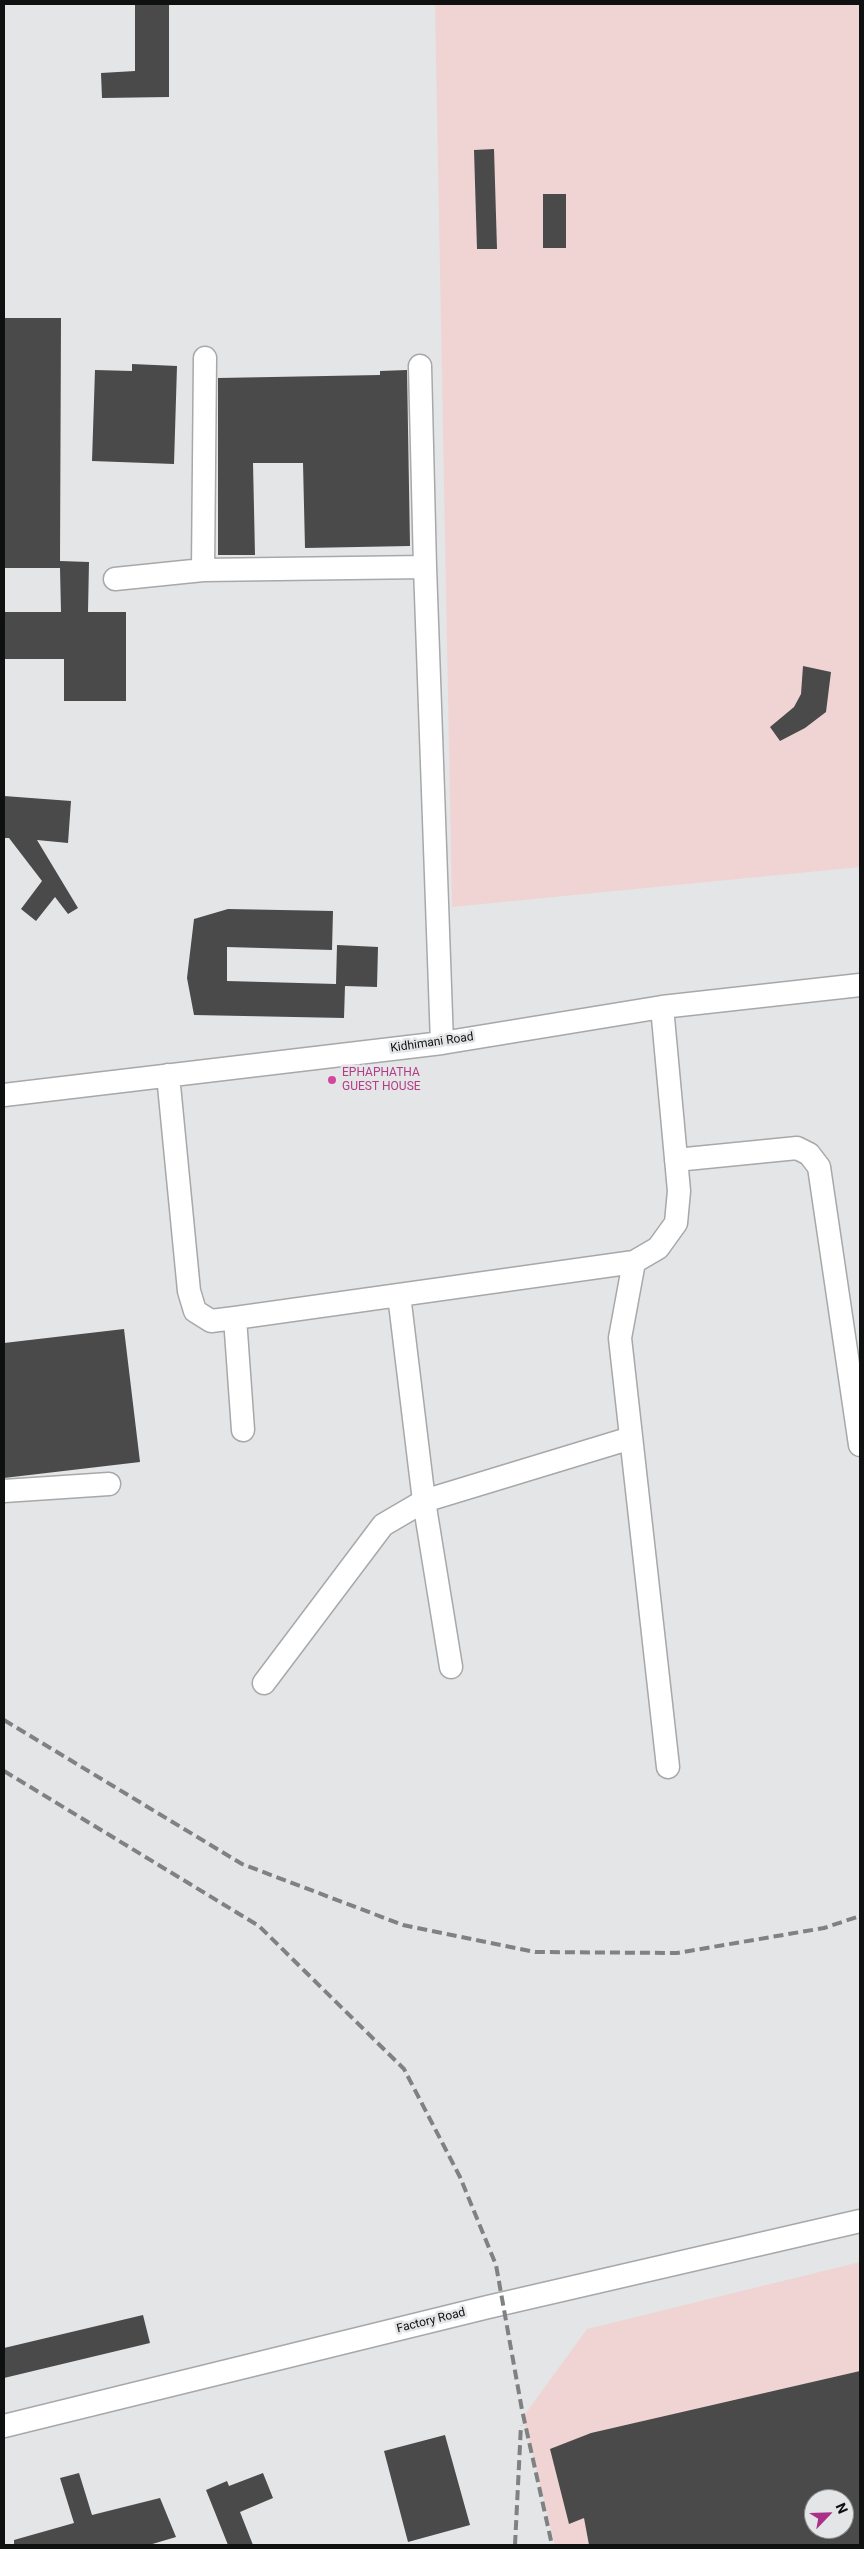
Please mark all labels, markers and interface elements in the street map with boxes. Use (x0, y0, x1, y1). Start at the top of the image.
street label: Kidhimani Road (389, 1030, 475, 1056)
place label: EPHAPHATHA GUEST HOUSE (342, 1066, 421, 1094)
marker: EPHAPHATHA GUEST HOUSE (326, 1074, 338, 1086)
street label: Factory Road (395, 2306, 467, 2336)
north arrow (804, 2489, 854, 2539)
text: N (832, 2501, 851, 2516)

